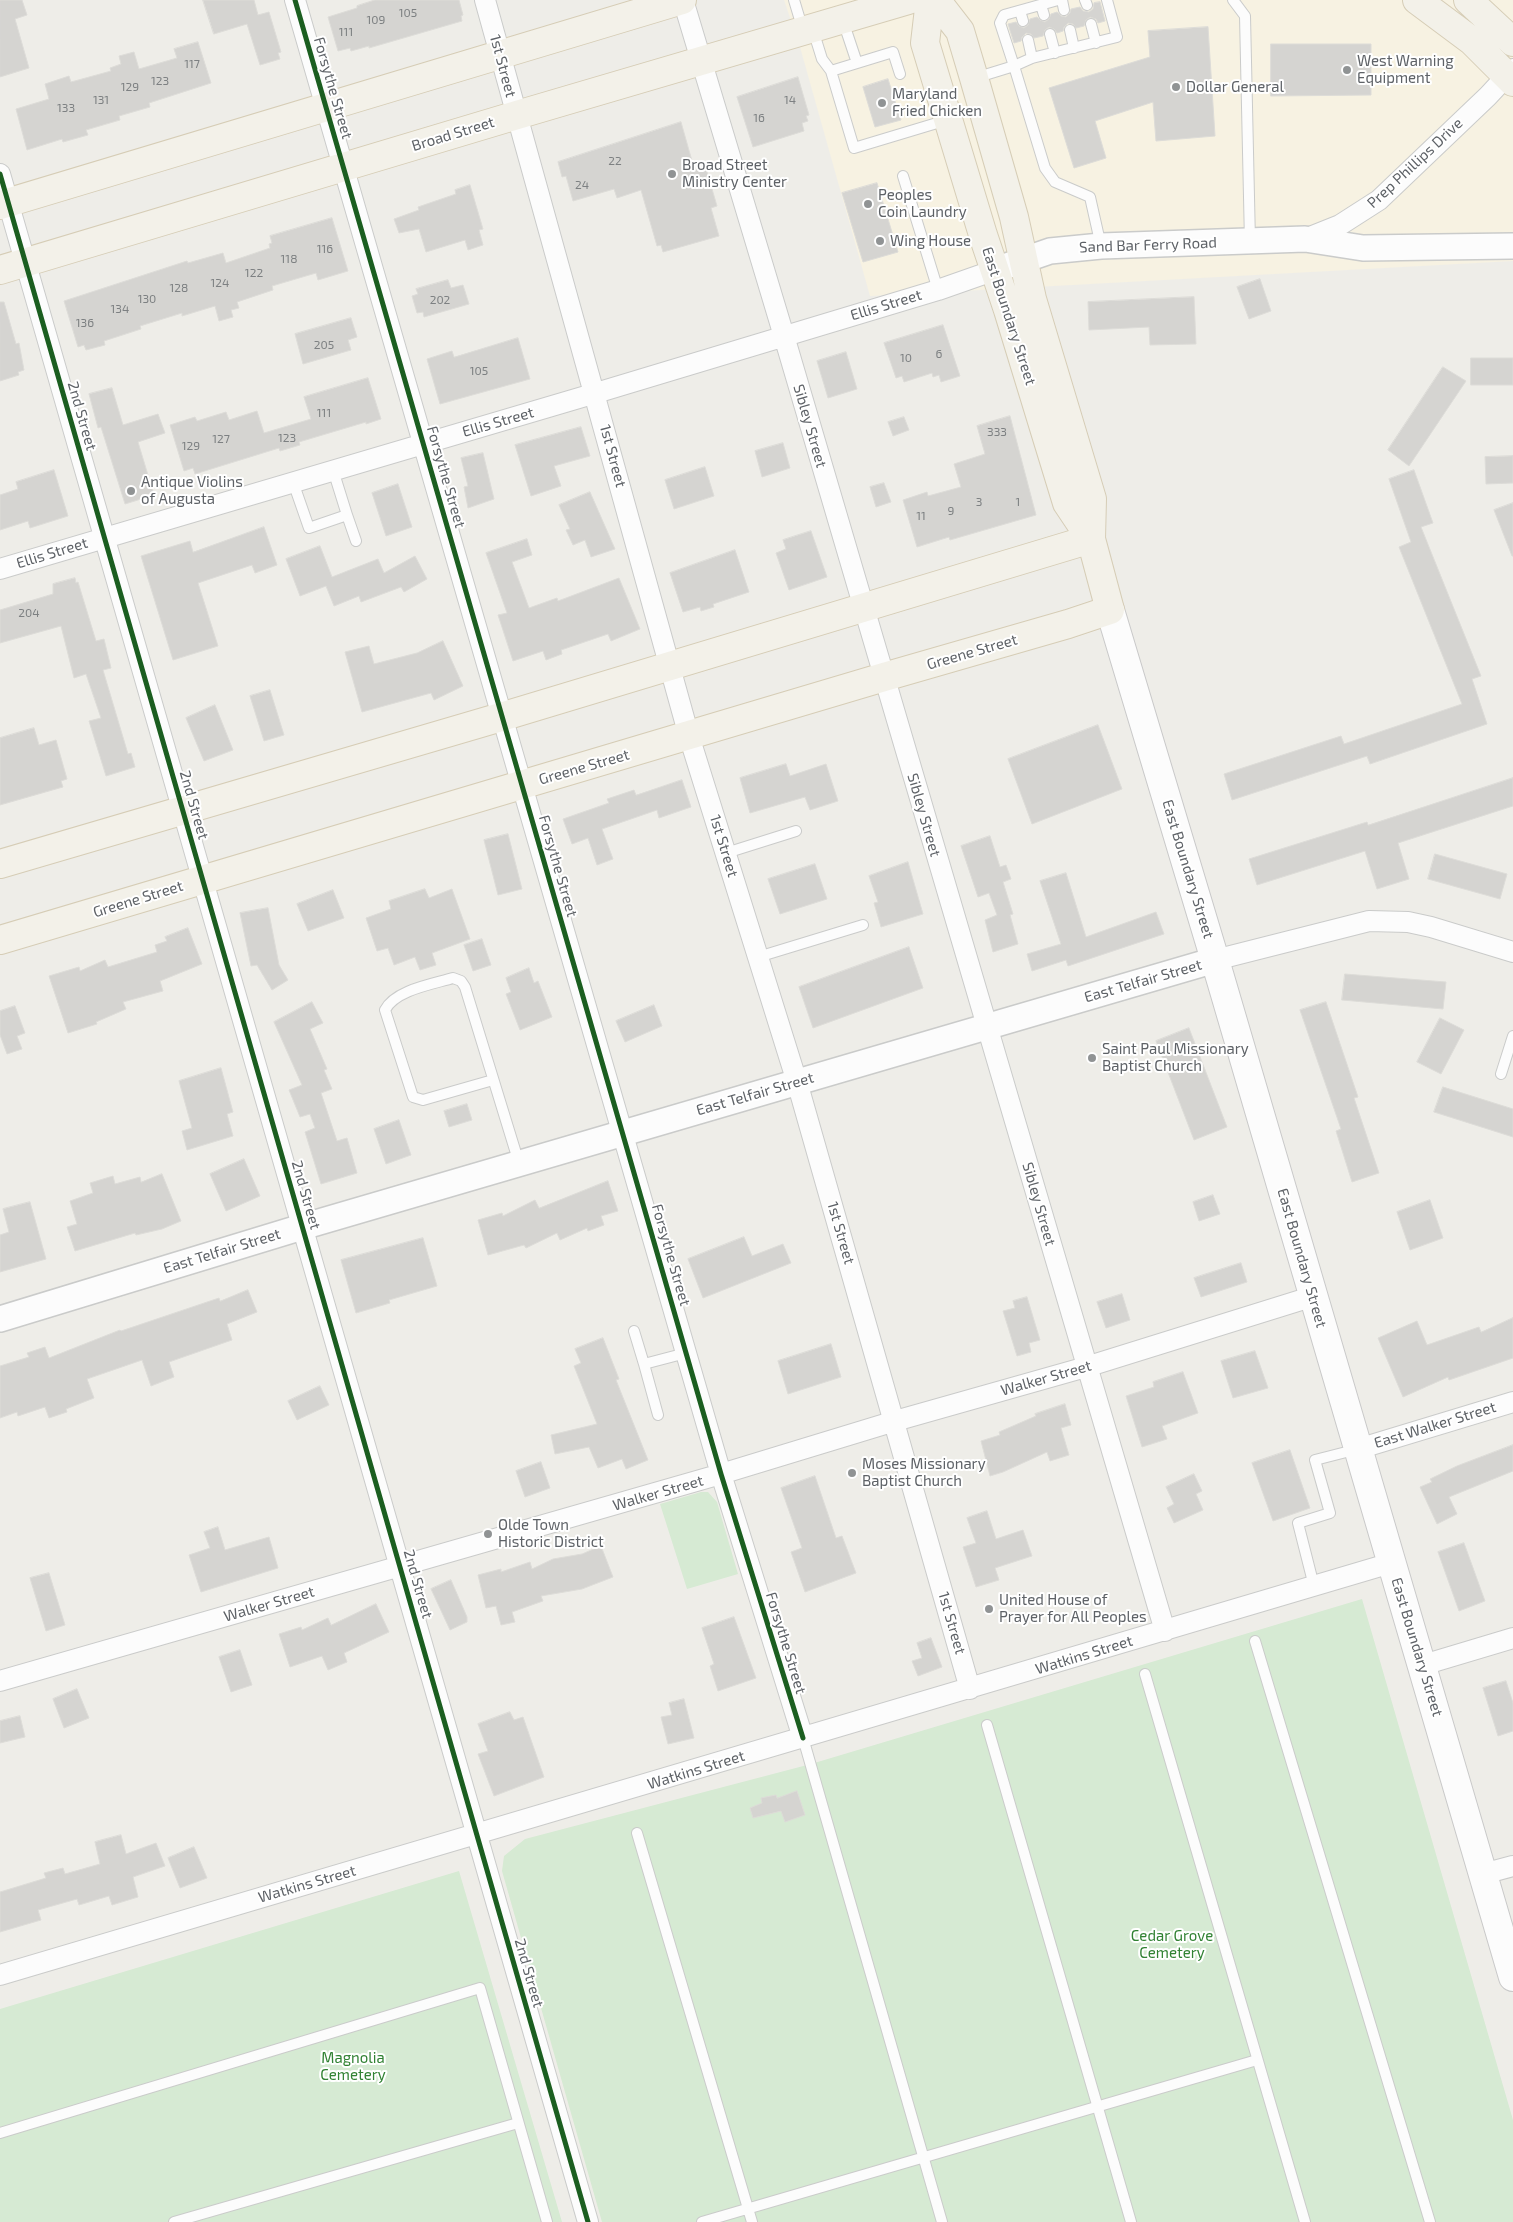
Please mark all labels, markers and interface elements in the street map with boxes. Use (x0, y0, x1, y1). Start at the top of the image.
house number: 105 (399, 6, 417, 20)
house number: 109 (367, 13, 385, 27)
house number: 111 (339, 25, 353, 39)
street label: 1st Street (486, 33, 520, 99)
street label: Forsythe Street (310, 35, 356, 141)
place label: West Warning Equipment (1357, 52, 1453, 87)
house number: 117 (184, 57, 200, 71)
marker: West Warning Equipment (1341, 64, 1353, 76)
house number: 123 (151, 74, 169, 88)
place label: Dollar General (1186, 78, 1284, 96)
house number: 129 (121, 80, 139, 94)
marker: Dollar General (1170, 81, 1182, 93)
place label: Maryland Fried Chicken (892, 85, 982, 120)
house number: 131 (93, 93, 109, 107)
house number: 14 (784, 93, 796, 107)
marker: Maryland Fried Chicken (876, 97, 888, 109)
house number: 133 (57, 101, 75, 115)
house number: 16 (753, 111, 765, 125)
street label: Broad Street (409, 113, 497, 155)
street label: Prep Phillips Drive (1364, 114, 1466, 212)
house number: 22 (608, 154, 622, 168)
place label: Broad Street Ministry Center (682, 156, 787, 191)
marker: Broad Street Ministry Center (666, 168, 678, 180)
house number: 24 (575, 178, 589, 192)
place label: Peoples Coin Laundry (878, 186, 967, 221)
marker: Peoples Coin Laundry (862, 198, 874, 210)
place label: Wing House (890, 232, 971, 250)
street label: Sand Bar Ferry Road (1079, 234, 1217, 256)
marker: Wing House (874, 235, 886, 247)
house number: 116 (317, 242, 333, 256)
street label: East Boundary Street (978, 245, 1040, 387)
house number: 118 (281, 252, 297, 266)
house number: 122 (245, 266, 263, 280)
house number: 124 (211, 276, 229, 290)
house number: 128 (170, 281, 188, 295)
street label: Ellis Street (848, 286, 924, 324)
house number: 130 (138, 292, 156, 306)
house number: 202 (430, 293, 450, 307)
house number: 134 (111, 302, 129, 316)
house number: 136 (76, 316, 94, 330)
house number: 205 (314, 338, 334, 352)
house number: 6 (936, 347, 942, 361)
house number: 10 (900, 351, 912, 365)
house number: 105 (470, 364, 488, 378)
street label: 2nd Street (64, 380, 100, 452)
street label: Sibley Street (789, 382, 831, 470)
street label: Ellis Street (460, 403, 536, 441)
house number: 111 (317, 406, 331, 420)
street label: 1st Street (596, 423, 630, 489)
street label: Forsythe Street (423, 424, 469, 530)
house number: 333 (987, 425, 1007, 439)
house number: 123 (278, 431, 296, 445)
house number: 127 (212, 432, 230, 446)
house number: 129 (182, 439, 200, 453)
place label: Antique Violins of Augusta (141, 473, 243, 508)
marker: Antique Violins of Augusta (125, 485, 137, 497)
house number: 3 (976, 495, 982, 509)
house number: 1 (1016, 495, 1020, 509)
house number: 9 (948, 504, 954, 518)
house number: 11 (916, 509, 926, 523)
street label: Ellis Street (14, 534, 90, 572)
house number: 204 (18, 606, 40, 620)
street label: Greene Street (925, 631, 1019, 673)
street label: Greene Street (537, 746, 631, 788)
street label: 2nd Street (176, 769, 212, 841)
street label: Sibley Street (903, 771, 945, 859)
street label: East Boundary Street (1158, 797, 1218, 941)
street label: Forsythe Street (535, 813, 581, 919)
street label: 1st Street (706, 813, 742, 879)
street label: Greene Street (91, 877, 185, 921)
street label: East Telfair Street (1082, 956, 1204, 1006)
place label: Saint Paul Missionary Baptist Church (1102, 1040, 1249, 1075)
marker: Saint Paul Missionary Baptist Church (1086, 1052, 1098, 1064)
street label: East Telfair Street (694, 1069, 816, 1119)
street label: 2nd Street (288, 1159, 324, 1231)
street label: Sibley Street (1018, 1160, 1060, 1248)
street label: East Boundary Street (1273, 1186, 1331, 1330)
street label: 1st Street (823, 1200, 859, 1266)
street label: Forsythe Street (648, 1202, 694, 1308)
street label: East Telfair Street (161, 1225, 283, 1277)
street label: Walker Street (999, 1356, 1093, 1400)
street label: East Walker Street (1372, 1398, 1498, 1452)
place label: Moses Missionary Baptist Church (862, 1455, 986, 1490)
marker: Moses Missionary Baptist Church (846, 1467, 858, 1479)
street label: Walker Street (611, 1471, 705, 1515)
place label: Olde Town Historic District (498, 1516, 604, 1551)
marker: Olde Town Historic District (482, 1528, 494, 1540)
street label: 2nd Street (400, 1548, 436, 1620)
street label: East Boundary Street (1387, 1575, 1447, 1719)
street label: Walker Street (222, 1582, 316, 1626)
street label: Forsythe Street (762, 1590, 810, 1696)
street label: 1st Street (934, 1590, 970, 1656)
place label: United House of Prayer for All Peoples (999, 1591, 1147, 1626)
marker: United House of Prayer for All Peoples (983, 1603, 995, 1615)
street label: Watkins Street (1033, 1632, 1135, 1678)
street label: Watkins Street (645, 1747, 747, 1793)
street label: Watkins Street (256, 1861, 358, 1907)
park label: Cedar Grove Cemetery (1131, 1927, 1213, 1962)
street label: 2nd Street (511, 1937, 547, 2009)
park label: Magnolia Cemetery (320, 2049, 386, 2084)

